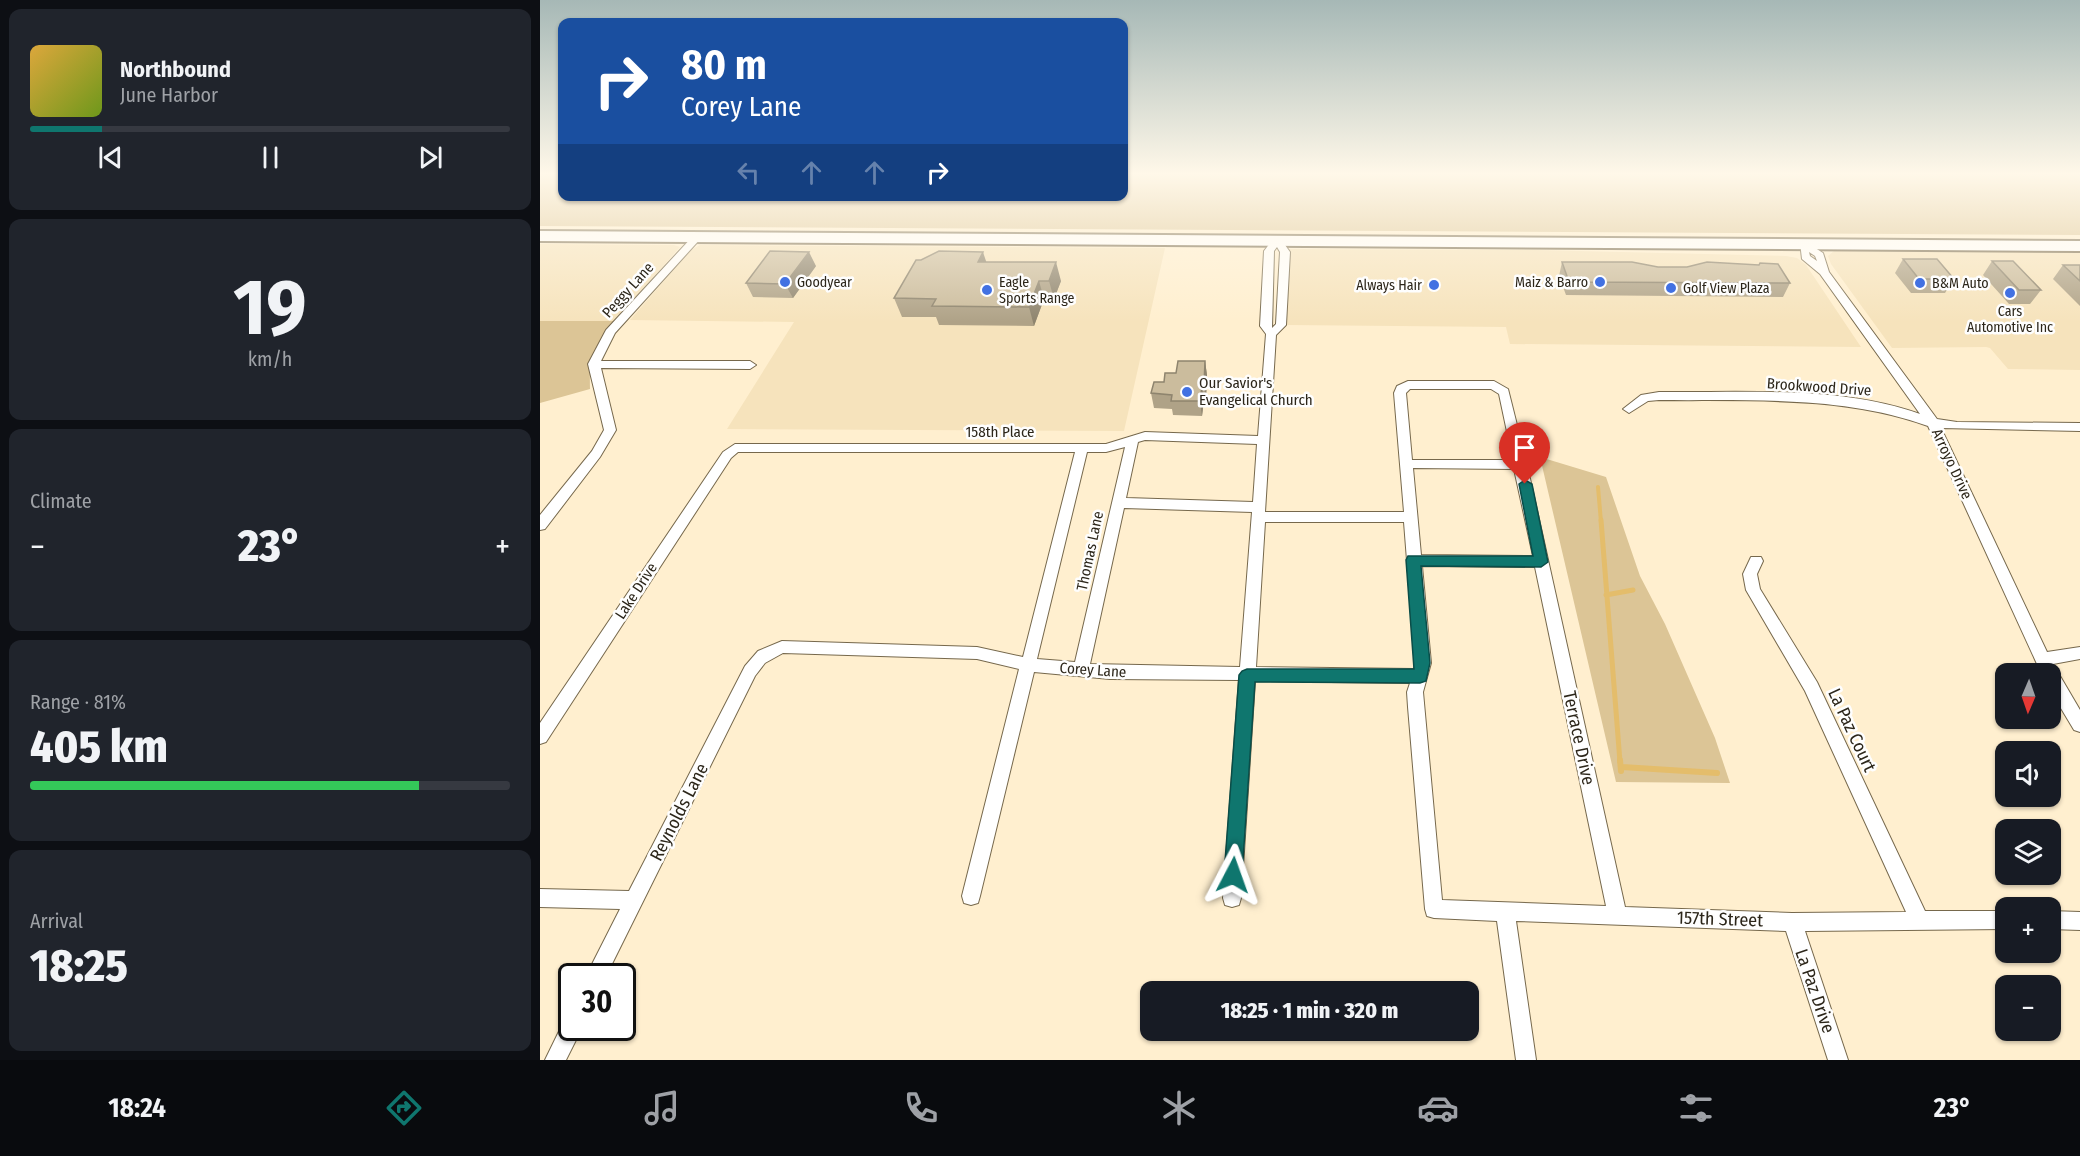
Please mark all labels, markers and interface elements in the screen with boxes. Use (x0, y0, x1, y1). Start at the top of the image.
text: 80 m (681, 40, 767, 90)
icon: right (582, 42, 660, 120)
text: Northbound (120, 56, 231, 83)
text: June Harbor (120, 83, 218, 107)
text: Corey Lane (681, 91, 801, 123)
icon: previous (94, 141, 127, 174)
icon: pause (254, 141, 287, 174)
icon: next (414, 141, 447, 174)
icon: left (732, 156, 765, 189)
icon: ahead (795, 156, 828, 189)
icon: ahead (858, 156, 891, 189)
icon: right (921, 156, 954, 189)
street label: Peggy Lane (598, 259, 658, 321)
text: 19 (233, 261, 307, 355)
place label: Goodyear (797, 274, 852, 291)
place label: Eagle Sports Range (999, 274, 1075, 307)
place label: Maiz & Barro (1515, 274, 1588, 291)
marker: Goodyear (778, 275, 792, 289)
marker: Maiz & Barro (1593, 275, 1607, 289)
place label: B&M Auto (1932, 275, 1989, 292)
marker: B&M Auto (1913, 276, 1927, 290)
place label: Always Hair (1356, 277, 1422, 294)
marker: Always Hair (1427, 278, 1441, 292)
place label: Golf View Plaza (1683, 280, 1770, 297)
marker: Golf View Plaza (1664, 281, 1678, 295)
marker: Eagle Sports Range (980, 283, 994, 297)
marker: Cars Automotive Inc (2003, 286, 2017, 300)
place label: Cars Automotive Inc (1967, 303, 2053, 336)
text: km/h (248, 347, 292, 371)
place label: Our Savior's Evangelical Church (1199, 374, 1313, 409)
street label: Brookwood Drive (1766, 374, 1872, 400)
marker: Our Savior's Evangelical Church (1180, 385, 1194, 399)
pin (1499, 422, 1550, 484)
street label: 158th Place (965, 423, 1035, 441)
street label: Arroyo Drive (1928, 426, 1976, 502)
icon: arrive (1508, 431, 1541, 464)
text: Climate (30, 489, 92, 513)
street label: Thomas Lane (1073, 510, 1107, 592)
text: 23° (238, 519, 302, 573)
text: − (30, 527, 45, 567)
text: + (495, 527, 510, 567)
street label: Lake Drive (611, 559, 661, 623)
street label: Corey Lane (1059, 659, 1127, 681)
north arrow (1995, 663, 2061, 729)
map controls (1995, 663, 2061, 1041)
street label: La Paz Court (1823, 685, 1881, 775)
street label: Terrace Drive (1558, 689, 1600, 787)
text: Range · 81% (30, 690, 126, 714)
text: 405 km (30, 720, 168, 774)
button: sound (1995, 741, 2061, 807)
street label: Reynolds Lane (645, 759, 713, 864)
button: layers (1995, 819, 2061, 885)
position arrow (1201, 843, 1265, 907)
button: + (1995, 897, 2061, 963)
street label: 157th Street (1677, 907, 1763, 931)
text: Arrival (30, 909, 83, 933)
text: 18:25 (30, 939, 128, 993)
street label: La Paz Drive (1790, 946, 1840, 1036)
speed limit sign: 30 (558, 963, 636, 1041)
button: − (1995, 975, 2061, 1041)
text: 18:25 · 1 min · 320 m (1221, 997, 1398, 1024)
icon: directions (383, 1087, 425, 1129)
icon: music (641, 1087, 683, 1129)
icon: phone (900, 1087, 942, 1129)
icon: climate (1158, 1087, 1200, 1129)
icon: car (1417, 1087, 1459, 1129)
icon: filters (1675, 1087, 1717, 1129)
text: 18:24 (108, 1092, 166, 1124)
text: 23° (1934, 1092, 1972, 1124)

